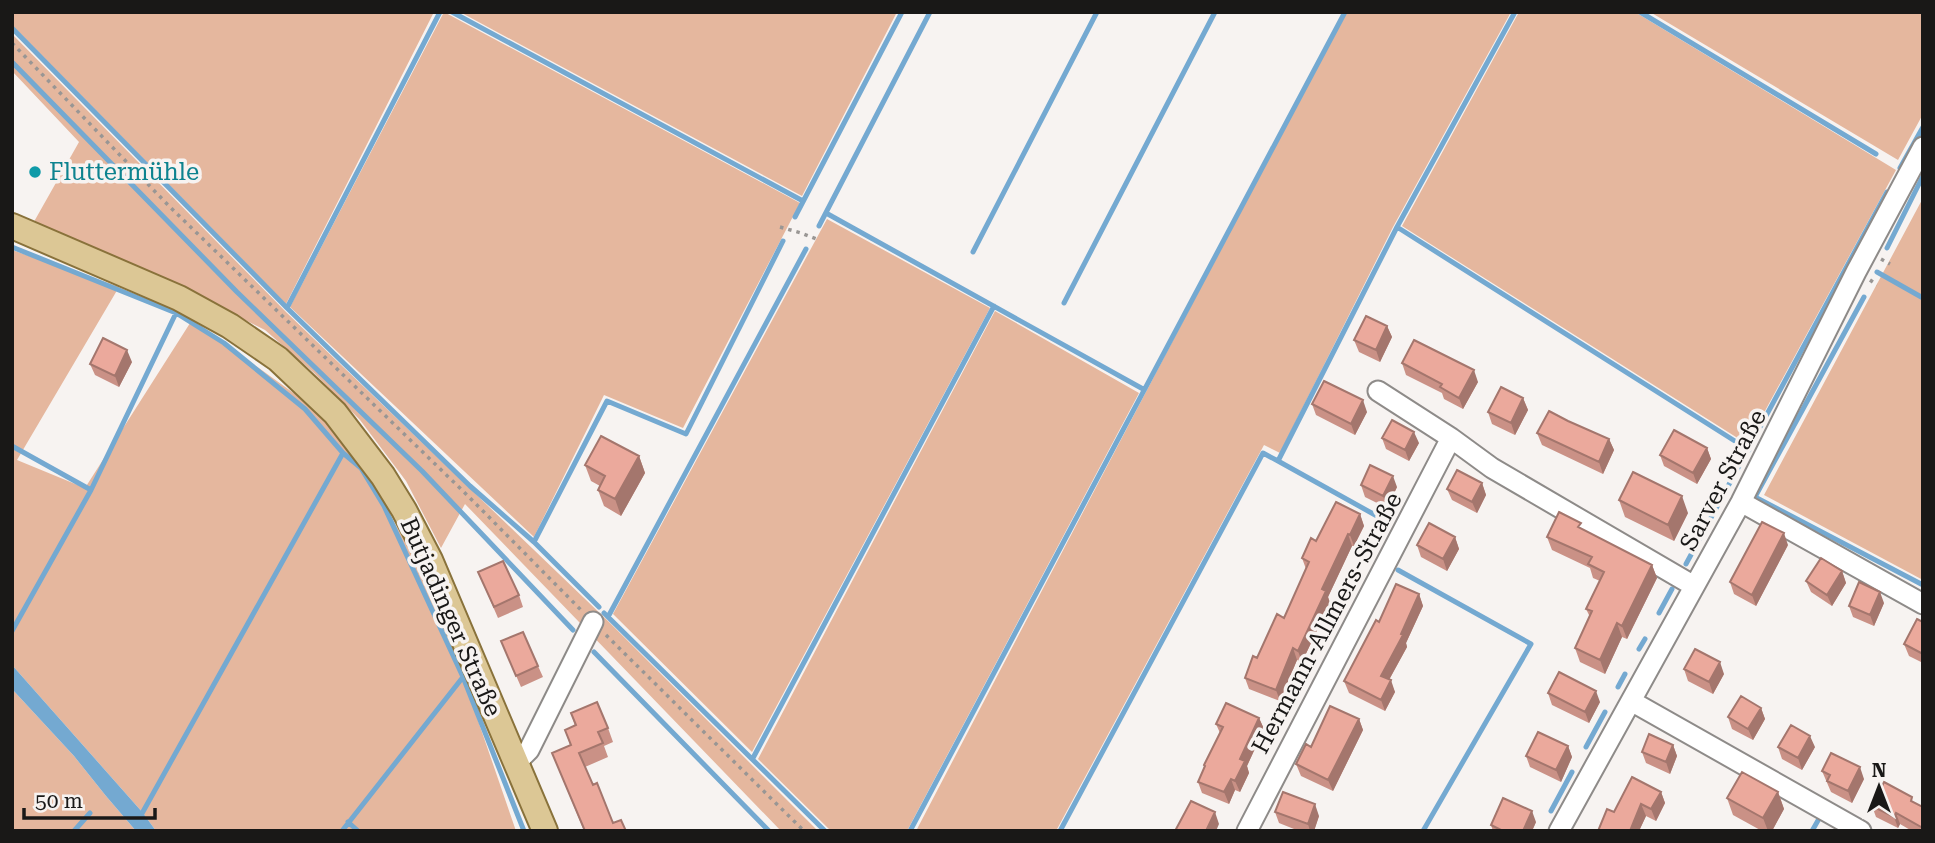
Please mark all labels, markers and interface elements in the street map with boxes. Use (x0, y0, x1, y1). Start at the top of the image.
place label: Fluttermühle (49, 158, 199, 186)
marker: Fluttermühle (27, 164, 43, 180)
street label: Sarver Straße (1674, 405, 1772, 555)
street label: Hermann-Allmers-Straße (1246, 488, 1408, 758)
street label: Butjadinger Straße (395, 513, 507, 721)
north arrow (1844, 752, 1914, 822)
text: N (1872, 759, 1887, 782)
scale bar (24, 776, 156, 820)
text: 50 m (35, 789, 83, 813)

